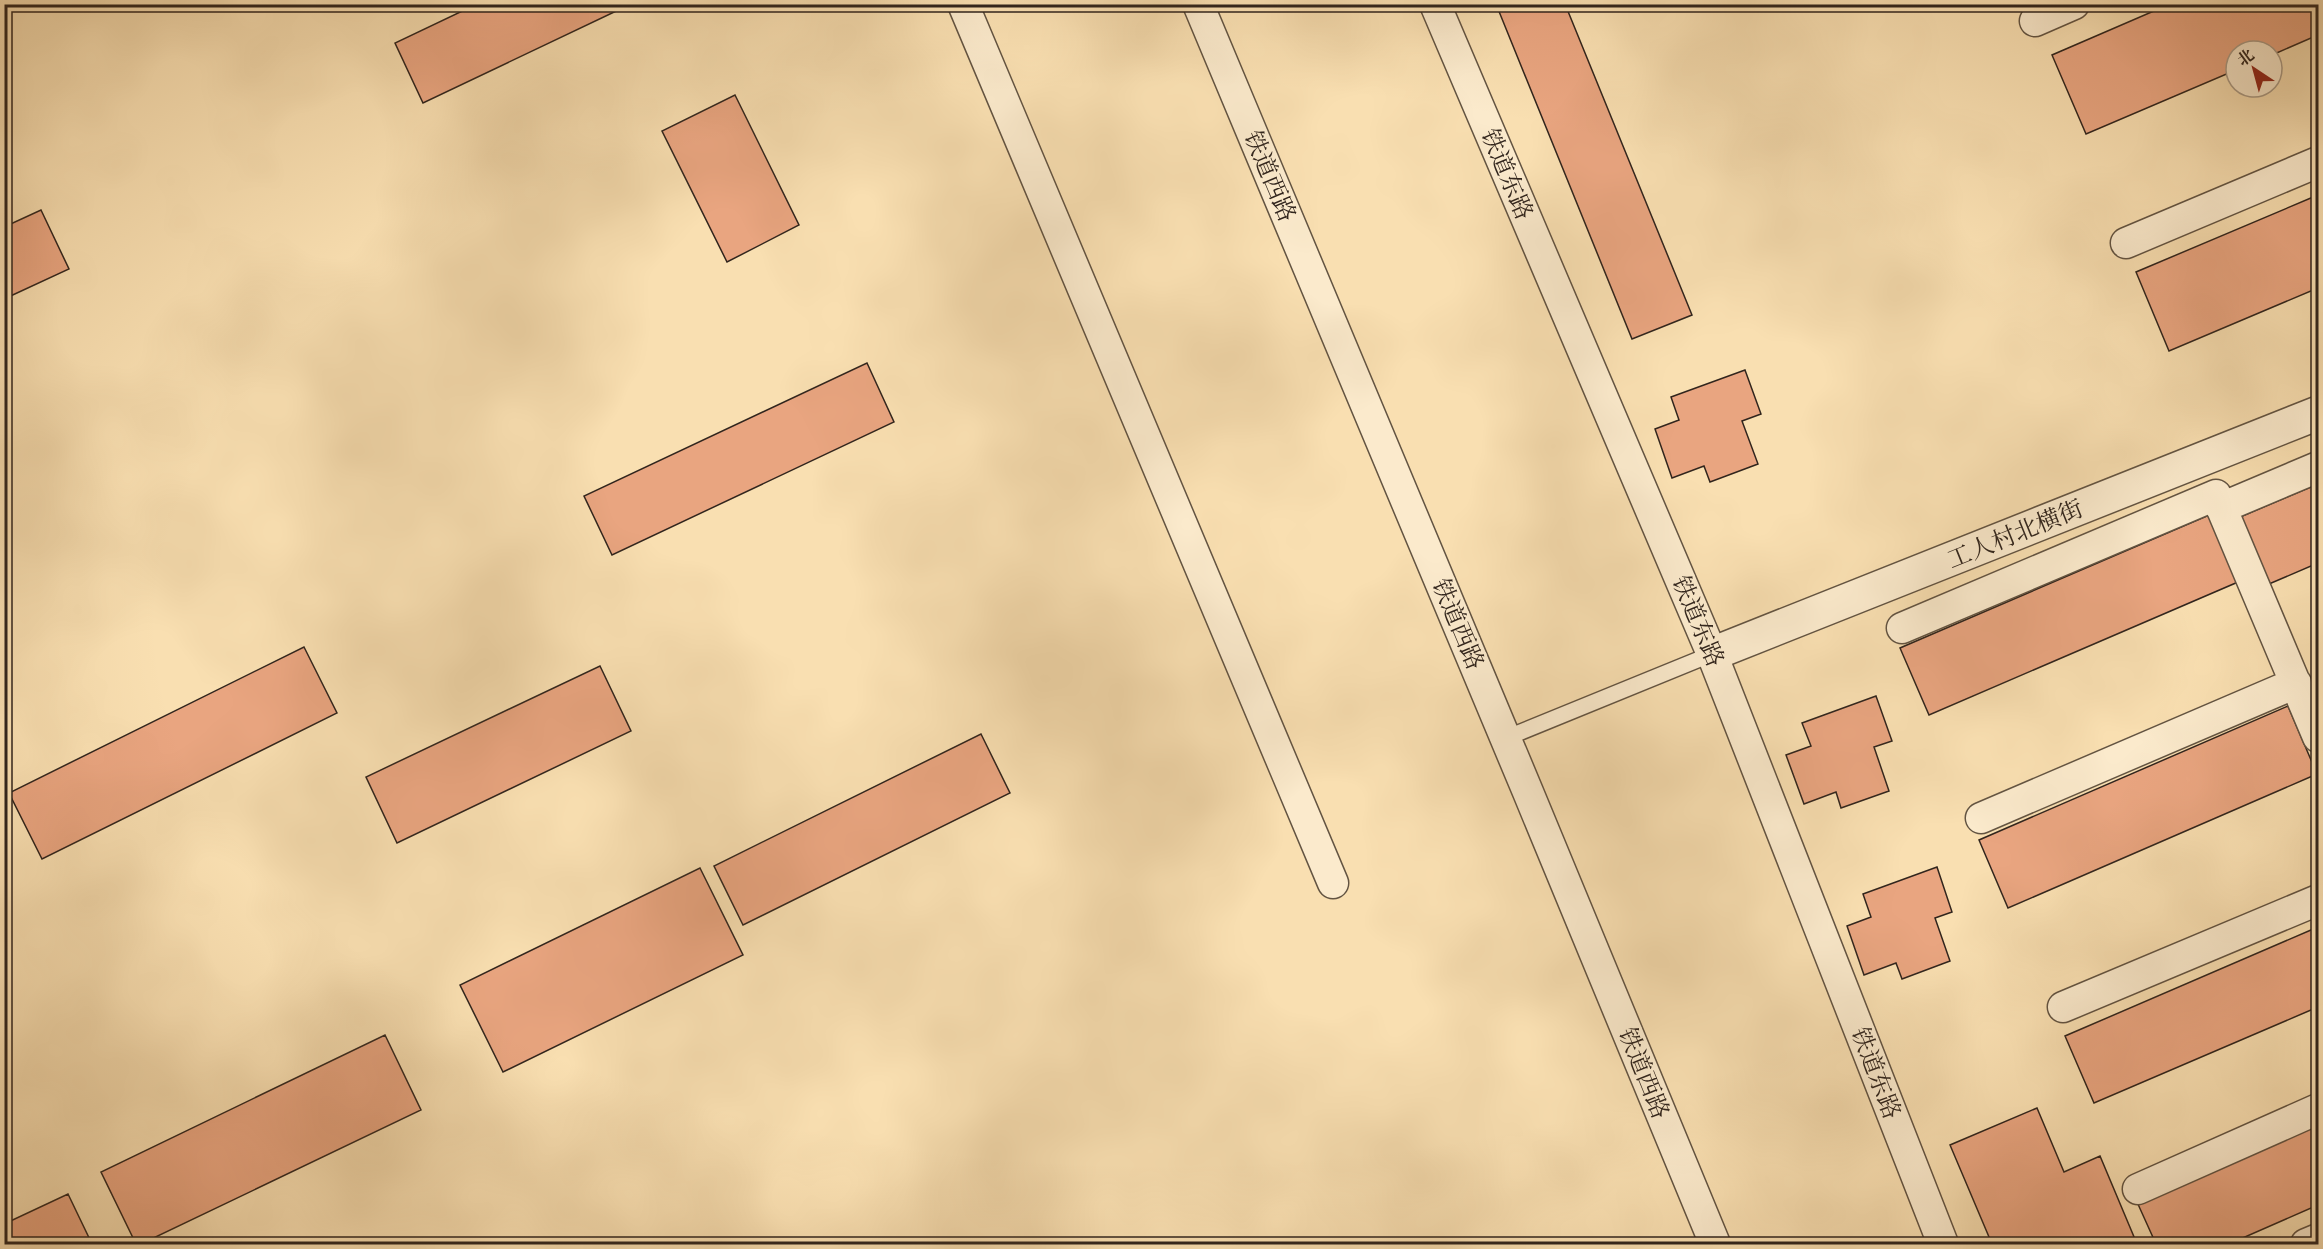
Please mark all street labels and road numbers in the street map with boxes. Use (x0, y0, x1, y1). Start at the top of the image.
street label: 铁道东路 (1473, 124, 1539, 225)
street label: 铁道西路 (1236, 126, 1302, 227)
street label: 工人村北横街 (1943, 494, 2088, 577)
street label: 铁道东路 (1664, 571, 1730, 672)
street label: 铁道西路 (1424, 574, 1490, 675)
street label: 铁道西路 (1610, 1023, 1675, 1124)
street label: 铁道东路 (1843, 1023, 1906, 1124)

